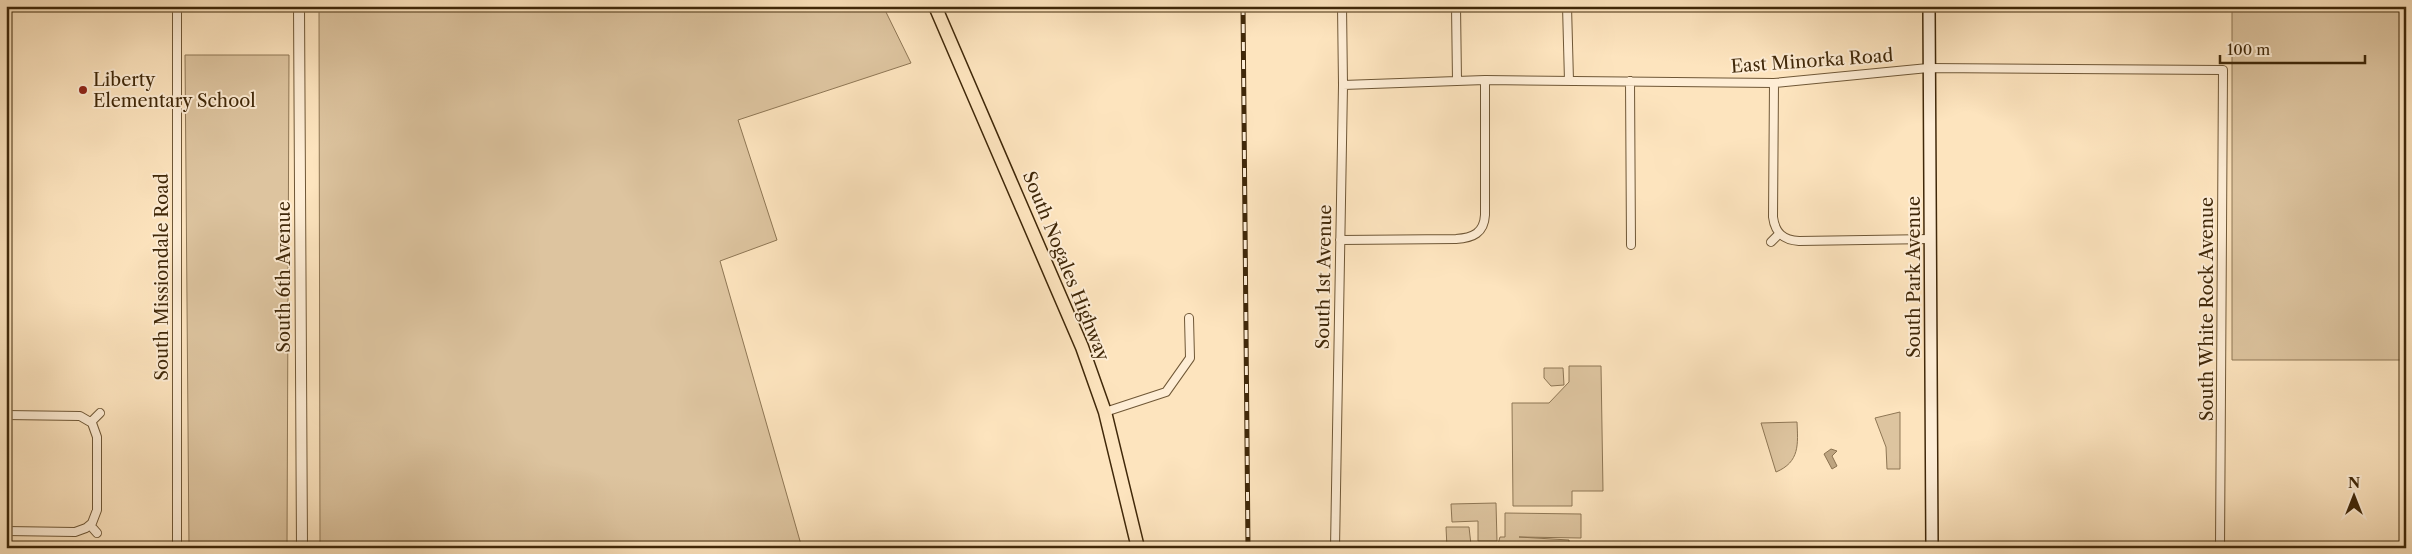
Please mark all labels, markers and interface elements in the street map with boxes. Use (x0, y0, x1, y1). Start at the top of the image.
scale bar (2220, 32, 2364, 64)
text: 100 m (2227, 40, 2270, 59)
street label: East Minorka Road (1730, 44, 1894, 78)
place label: Liberty Elementary School (93, 69, 256, 112)
marker: Liberty Elementary School (77, 84, 89, 96)
street label: South Nogales Highway (1018, 168, 1114, 365)
street label: South Missiondale Road (151, 173, 173, 381)
street label: South Park Avenue (1903, 196, 1925, 358)
street label: South White Rock Avenue (2196, 197, 2218, 421)
street label: South 6th Avenue (273, 201, 295, 353)
street label: South 1st Avenue (1312, 204, 1336, 350)
north arrow (2330, 472, 2380, 522)
text: N (2348, 474, 2360, 492)

